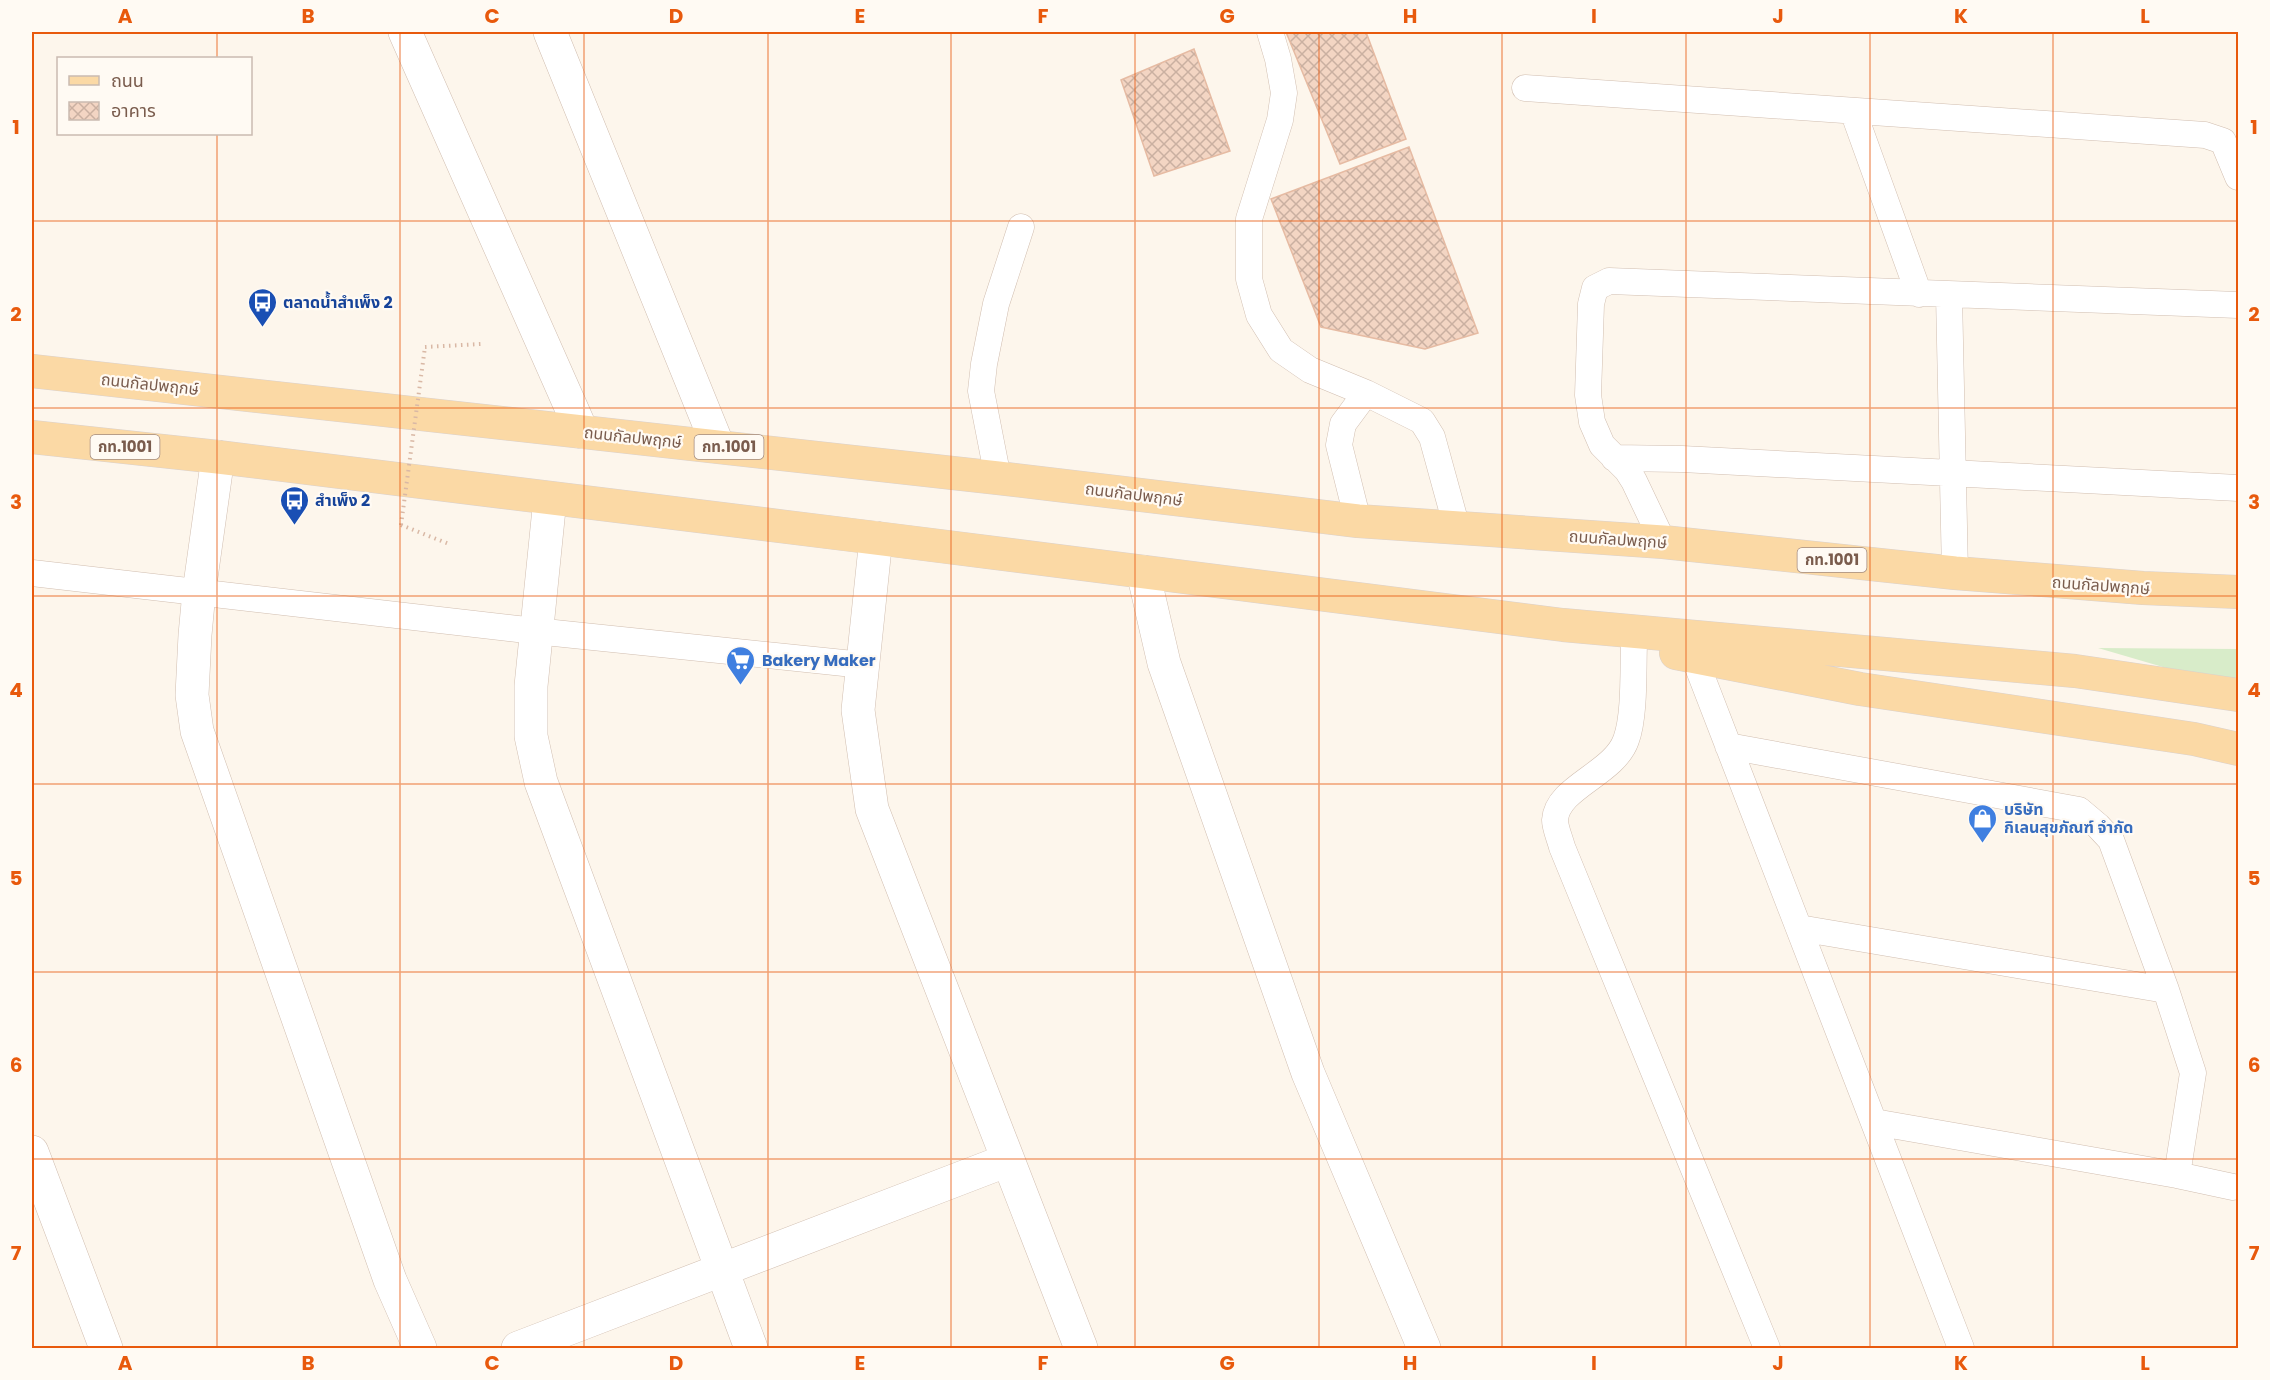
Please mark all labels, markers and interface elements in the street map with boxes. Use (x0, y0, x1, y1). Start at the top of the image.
text: A (118, 2, 133, 30)
text: B (301, 2, 315, 30)
text: C (484, 2, 500, 30)
text: D (669, 2, 683, 30)
text: E (855, 2, 865, 30)
text: F (1038, 2, 1049, 30)
text: G (1219, 2, 1235, 30)
text: H (1403, 2, 1417, 30)
text: I (1591, 2, 1597, 30)
text: J (1772, 2, 1784, 30)
text: K (1954, 2, 1968, 30)
text: L (2140, 2, 2150, 30)
legend (57, 57, 252, 135)
text: ถนน (111, 68, 144, 93)
text: อาคาร (111, 98, 156, 123)
text: 1 (12, 113, 20, 141)
text: 1 (2250, 113, 2258, 141)
bus stop icon: ตลาดน้ำสำเพ็ง 2 (246, 286, 278, 328)
place label: ตลาดน้ำสำเพ็ง 2 (283, 291, 393, 314)
text: 2 (10, 300, 22, 328)
text: 2 (2248, 300, 2260, 328)
street label: ถนนกัลปพฤกษ์ (100, 368, 200, 401)
street label: ถนนกัลปพฤกษ์ (583, 421, 683, 454)
road number: กท.1001 (90, 435, 160, 459)
road number: กท.1001 (694, 435, 764, 459)
street label: ถนนกัลปพฤกษ์ (1084, 477, 1184, 512)
bus stop icon: สำเพ็ง 2 (278, 484, 310, 526)
text: 3 (10, 488, 22, 516)
text: 3 (2248, 488, 2260, 516)
place label: สำเพ็ง 2 (315, 489, 370, 512)
street label: ถนนกัลปพฤกษ์ (1568, 525, 1668, 554)
road number: กท.1001 (1798, 548, 1866, 572)
street label: ถนนกัลปพฤกษ์ (2051, 571, 2151, 600)
supermarket icon: Bakery Maker (725, 644, 757, 686)
place label: Bakery Maker (762, 649, 876, 672)
text: 4 (9, 676, 23, 704)
text: 4 (2247, 676, 2261, 704)
place label: บริษัท กิเลนสุขภัณฑ์ จำกัด (2004, 798, 2133, 839)
shop icon: บริษัท กิเลนสุขภัณฑ์ จำกัด (1967, 802, 1999, 844)
text: 5 (10, 864, 23, 892)
text: 5 (2248, 864, 2261, 892)
text: 6 (10, 1051, 22, 1079)
text: 6 (2248, 1051, 2260, 1079)
text: 7 (11, 1239, 22, 1267)
text: 7 (2249, 1239, 2260, 1267)
text: A (118, 1349, 133, 1377)
text: B (301, 1349, 315, 1377)
text: C (484, 1349, 500, 1377)
text: D (669, 1349, 683, 1377)
text: E (855, 1349, 865, 1377)
text: F (1038, 1349, 1049, 1377)
text: G (1219, 1349, 1235, 1377)
text: H (1403, 1349, 1417, 1377)
text: I (1591, 1349, 1597, 1377)
text: J (1772, 1349, 1784, 1377)
text: K (1954, 1349, 1968, 1377)
text: L (2140, 1349, 2150, 1377)

